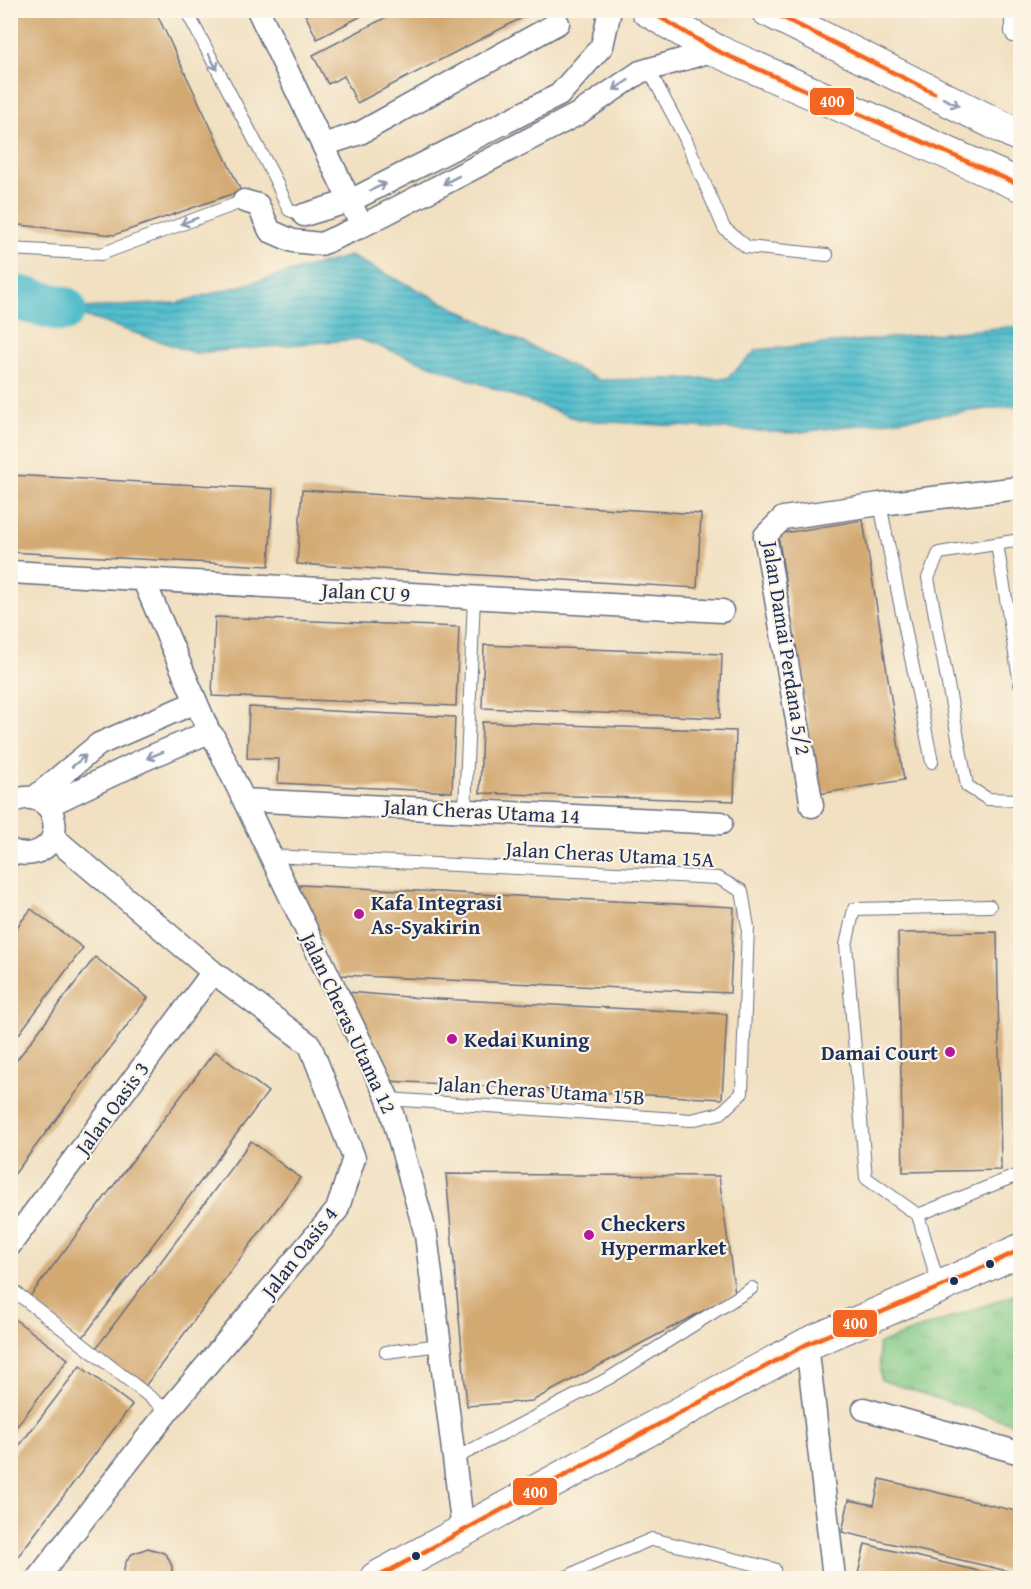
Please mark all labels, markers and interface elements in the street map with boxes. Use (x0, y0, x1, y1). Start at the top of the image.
one-way arrow (208, 53, 220, 71)
one-way arrow (614, 79, 630, 91)
line badge: 400 (809, 87, 855, 116)
text: 400 (820, 89, 844, 113)
one-way arrow (942, 96, 960, 108)
one-way arrow (443, 175, 461, 186)
one-way arrow (369, 181, 387, 192)
one-way arrow (181, 217, 199, 228)
street label: Jalan Damai Perdana 5/2 (754, 536, 819, 757)
street label: Jalan CU 9 (318, 574, 411, 610)
one-way arrow (146, 750, 165, 761)
one-way arrow (71, 754, 87, 767)
street label: Jalan Cheras Utama 14 (380, 790, 581, 832)
street label: Jalan Cheras Utama 15A (502, 833, 715, 875)
place label: Kafa Integrasi As-Syakirin (371, 887, 503, 942)
marker: Kafa Integrasi As-Syakirin (352, 907, 366, 921)
street label: Jalan Cheras Utama 12 (292, 925, 405, 1118)
place label: Kedai Kuning (464, 1024, 590, 1055)
marker: Kedai Kuning (445, 1032, 459, 1046)
place label: Damai Court (821, 1037, 938, 1068)
marker: Damai Court (943, 1045, 957, 1059)
street label: Jalan Oasis 3 (66, 1055, 157, 1164)
street label: Jalan Cheras Utama 15B (433, 1067, 646, 1113)
street label: Jalan Oasis 4 (251, 1200, 345, 1307)
place label: Checkers Hypermarket (601, 1208, 726, 1263)
marker: Checkers Hypermarket (582, 1228, 596, 1242)
unlabelled marker (984, 1258, 996, 1270)
unlabelled marker (948, 1275, 960, 1287)
line badge: 400 (832, 1309, 878, 1338)
text: 400 (843, 1311, 867, 1335)
line badge: 400 (512, 1477, 558, 1506)
text: 400 (523, 1480, 547, 1504)
unlabelled marker (410, 1550, 422, 1562)

